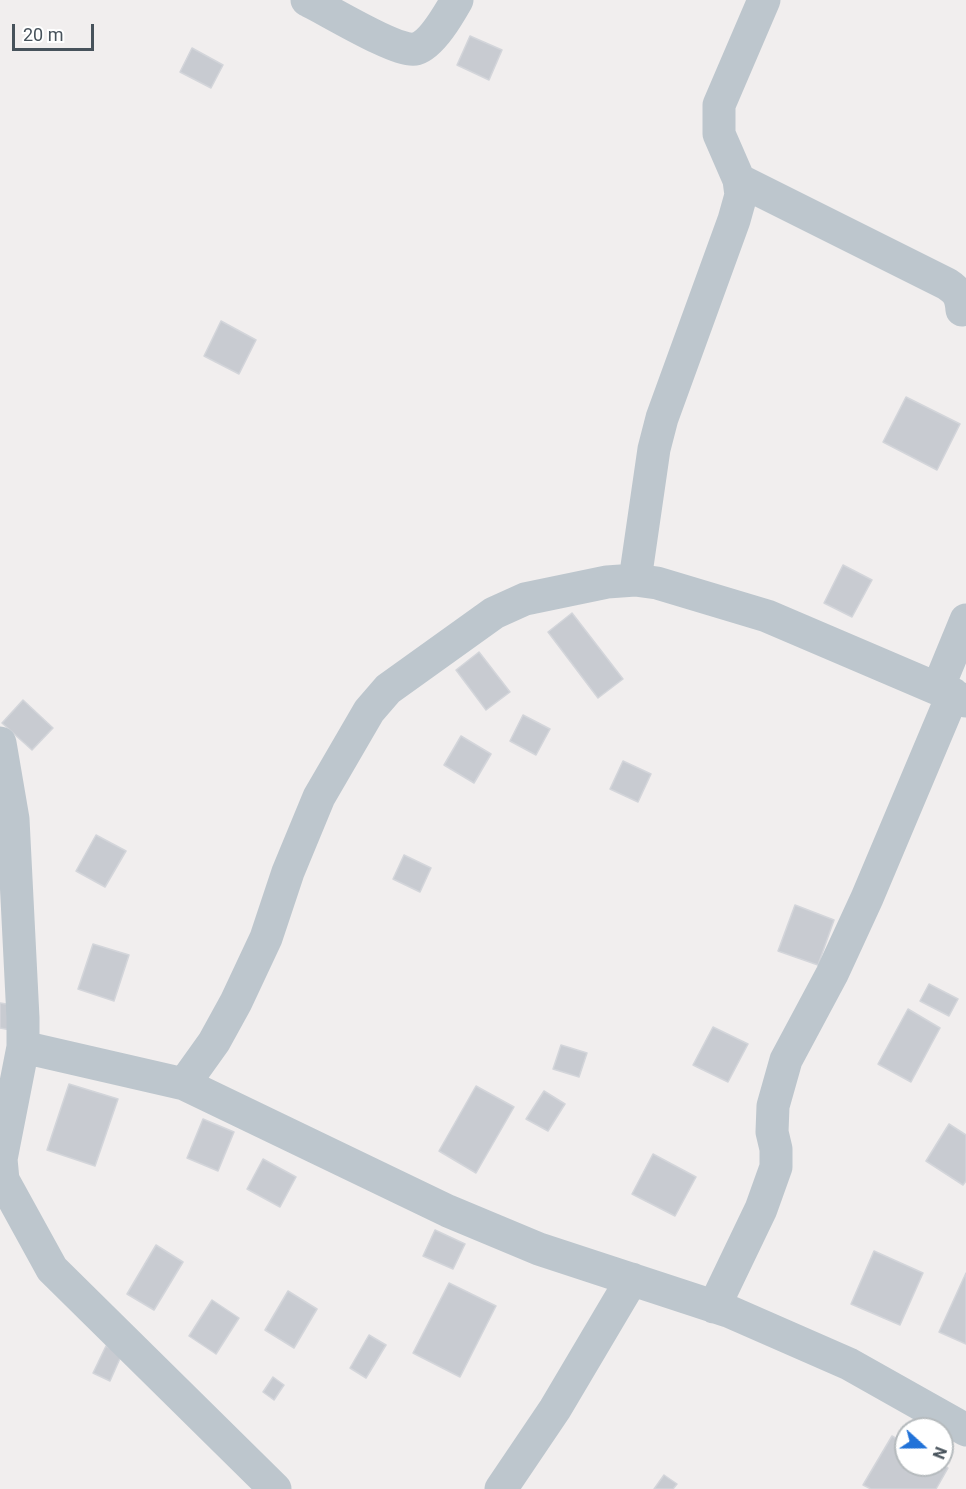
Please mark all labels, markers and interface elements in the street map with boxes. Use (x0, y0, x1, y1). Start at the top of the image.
scale bar (15, 12, 98, 50)
text: 20 m (23, 24, 63, 45)
north arrow (894, 1417, 954, 1477)
text: N (929, 1444, 950, 1462)

